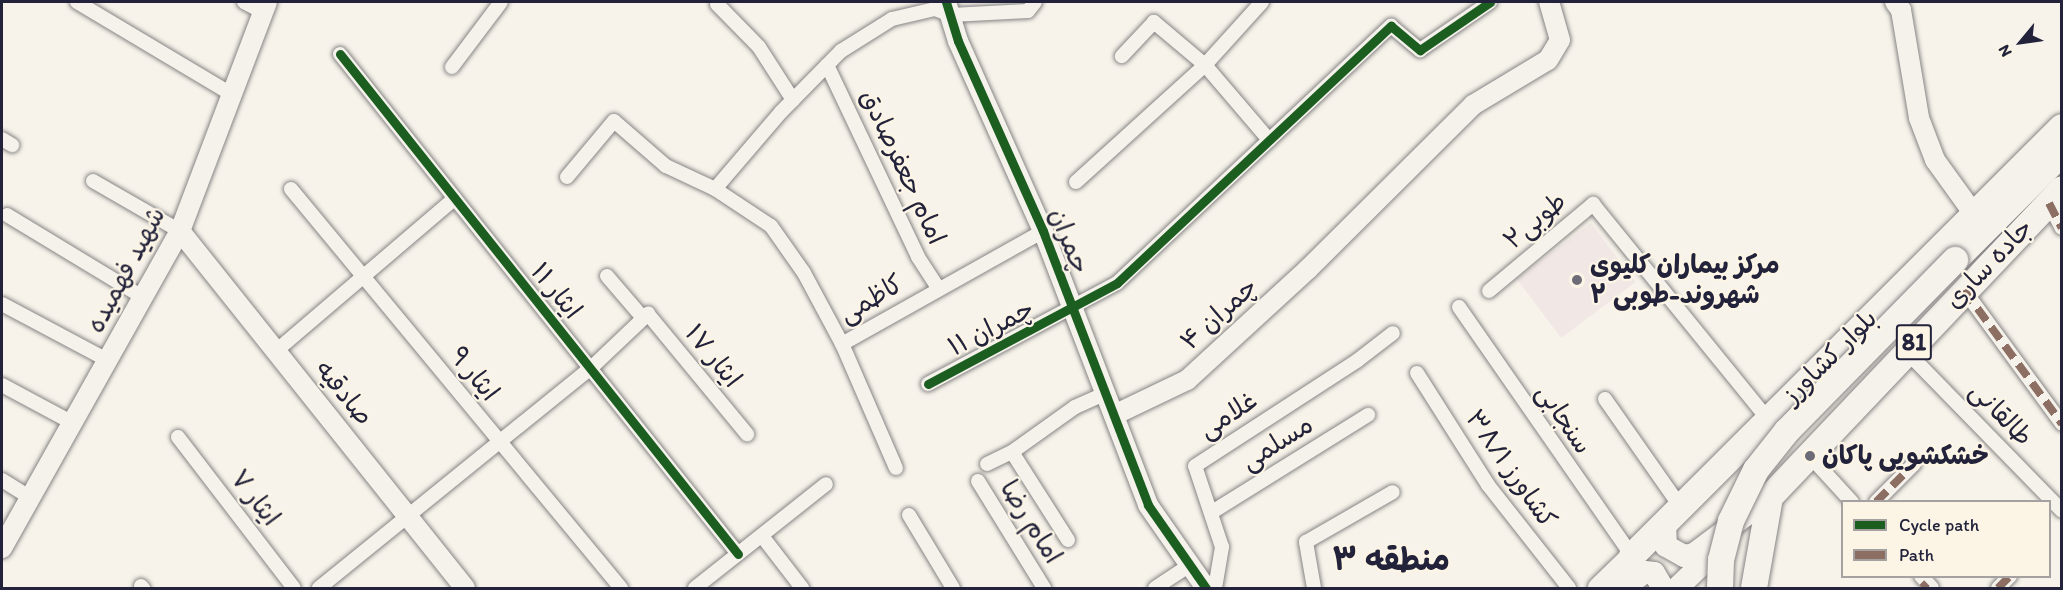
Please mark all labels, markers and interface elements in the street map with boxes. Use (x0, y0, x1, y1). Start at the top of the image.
north arrow (1991, 12, 2051, 72)
text: N (1994, 42, 2016, 60)
street label: امام جعفرصادق (854, 85, 952, 249)
street label: طوبی۲ (1497, 186, 1573, 256)
street label: شهید فهمیده (80, 202, 172, 338)
street label: چمران (1042, 204, 1096, 278)
street label: جاده ساری (1938, 212, 2040, 316)
place label: مرکز بیماران کلیوی شهروند-طوبی ۲ (1590, 249, 1780, 310)
street label: ایثار ۱۱ (524, 257, 588, 325)
street label: کاظمی (833, 268, 909, 330)
street label: چمران ۴ (1174, 271, 1264, 357)
marker: مرکز بیماران کلیوی شهروند-طوبی ۲ (1568, 271, 1586, 289)
street label: چمران ۱۱ (943, 293, 1039, 363)
street label: بلوار کشاورز (1776, 303, 1884, 411)
street label: ایثار ۱۷ (678, 318, 748, 394)
road number: 81 (1894, 321, 1934, 363)
street label: ایثار ۹ (443, 341, 505, 407)
street label: صادقیه (309, 354, 379, 432)
street label: طالقانی (1963, 375, 2039, 453)
street label: سنجابی (1529, 378, 1599, 460)
street label: غلامی (1193, 385, 1263, 445)
street label: کشاورز ۳۸/۱ (1459, 404, 1563, 534)
street label: مسلمی (1235, 409, 1319, 477)
place label: خشکشویی پاکان (1822, 440, 1989, 472)
marker: خشکشویی پاکان (1803, 449, 1817, 463)
street label: ایثار ۷ (223, 464, 287, 532)
street label: امام رضا (993, 474, 1069, 570)
legend (1841, 500, 2051, 578)
text: Cycle path (1899, 514, 1979, 536)
district label: منطقه ۳ (1332, 540, 1450, 578)
text: Path (1899, 544, 1934, 566)

